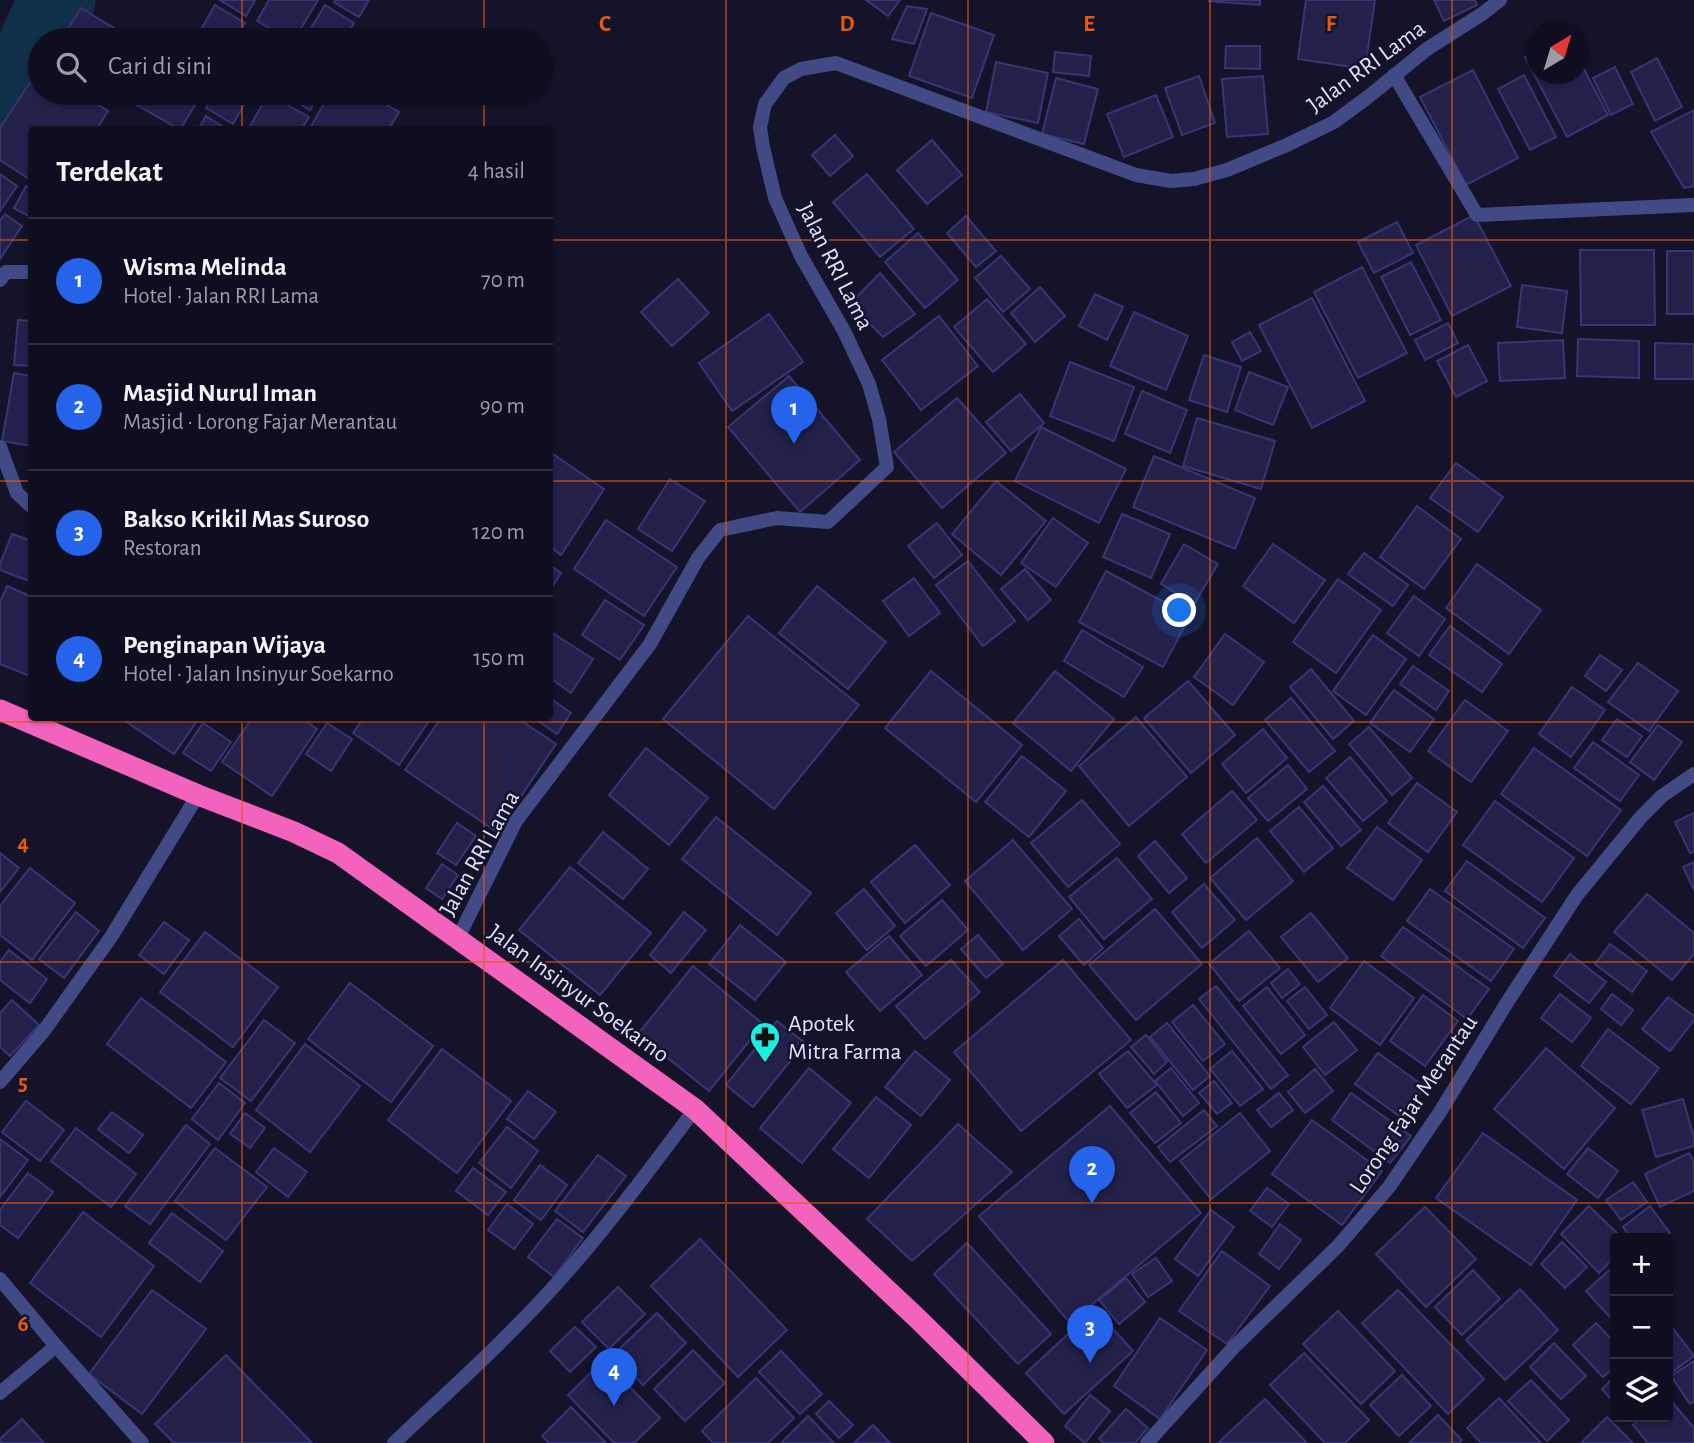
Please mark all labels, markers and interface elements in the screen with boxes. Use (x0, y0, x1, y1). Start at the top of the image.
text: C (599, 13, 611, 36)
text: D (839, 13, 855, 36)
text: E (1083, 13, 1095, 36)
text: F (1326, 13, 1337, 36)
street label: Jalan RRI Lama (1303, 16, 1430, 117)
north arrow (1526, 21, 1589, 84)
search box (28, 28, 553, 105)
icon: search (52, 48, 90, 86)
text: Cari di sini (108, 53, 212, 79)
text: Terdekat (56, 157, 163, 187)
text: 4 hasil (468, 160, 525, 183)
street label: Jalan RRI Lama (793, 199, 877, 334)
text: Wisma Melinda (123, 254, 287, 280)
text: 1 (75, 269, 83, 292)
text: 70 m (481, 269, 525, 292)
text: Hotel · Jalan RRI Lama (123, 285, 319, 308)
text: Masjid Nurul Iman (123, 380, 317, 406)
pin: 1 (771, 386, 817, 444)
text: 2 (74, 395, 84, 418)
text: 90 m (480, 395, 525, 418)
text: Masjid · Lorong Fajar Merantau (123, 411, 397, 434)
text: Bakso Krikil Mas Suroso (123, 506, 369, 532)
text: 3 (74, 521, 84, 544)
text: 120 m (472, 521, 525, 544)
text: Restoran (123, 537, 202, 560)
your location (1162, 593, 1196, 627)
text: Penginapan Wijaya (123, 632, 326, 658)
text: 4 (73, 647, 85, 670)
text: 150 m (473, 647, 525, 670)
text: Hotel · Jalan Insinyur Soekarno (123, 663, 394, 686)
street label: Jalan RRI Lama (436, 787, 524, 920)
text: 4 (17, 832, 29, 855)
street label: Jalan Insinyur Soekarno (483, 920, 673, 1067)
street label: Lorong Fajar Merantau (1345, 1011, 1482, 1198)
place label: Apotek Mitra Farma (788, 1012, 902, 1064)
pharmacy icon: Apotek Mitra Farma (748, 1020, 782, 1064)
text: 5 (18, 1072, 28, 1095)
pin: 2 (1069, 1146, 1115, 1204)
map controls (1610, 1233, 1673, 1422)
button: + (1610, 1233, 1673, 1296)
button: − (1610, 1296, 1673, 1359)
pin: 3 (1067, 1305, 1113, 1363)
text: 6 (17, 1313, 29, 1336)
pin: 4 (591, 1348, 637, 1406)
button: layers (1610, 1359, 1673, 1422)

